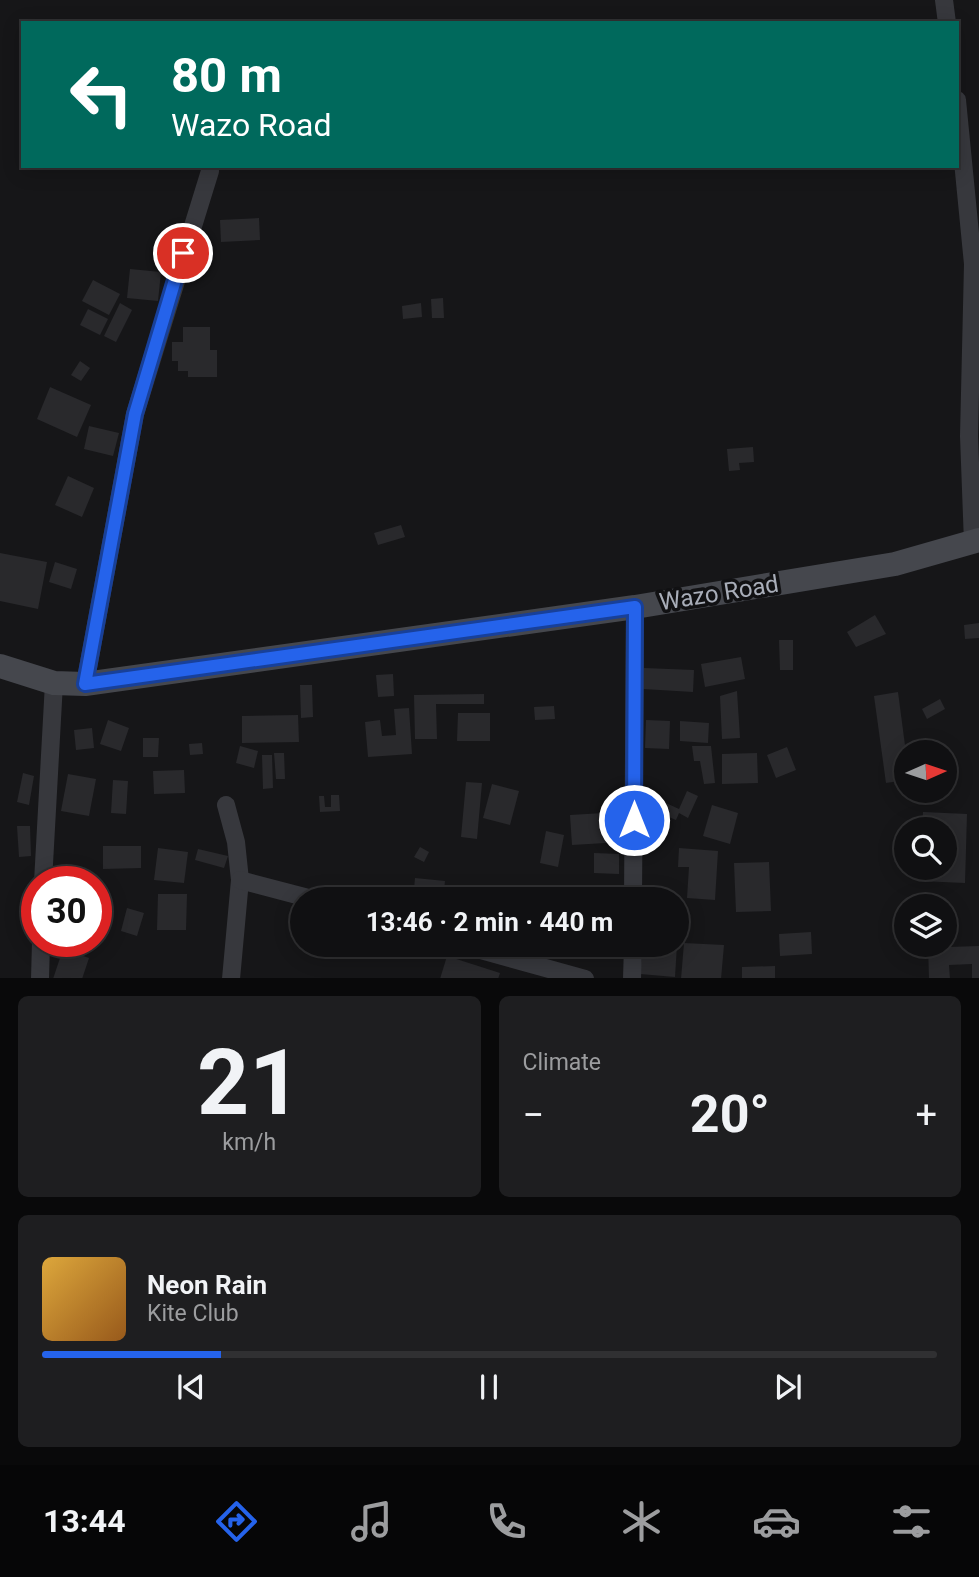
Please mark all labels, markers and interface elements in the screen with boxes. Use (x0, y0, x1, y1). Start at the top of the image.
text: 80 m (171, 47, 282, 104)
icon: left (56, 49, 147, 140)
text: Wazo Road (171, 106, 332, 144)
pin (153, 223, 213, 283)
icon: arrive (164, 234, 202, 272)
street label: Wazo Road (657, 570, 781, 616)
north arrow (894, 740, 957, 803)
map controls (894, 740, 957, 957)
position arrow (597, 783, 671, 857)
button: search (894, 817, 957, 880)
speed limit sign: 30 (21, 866, 112, 957)
button: layers (894, 894, 957, 957)
text: 13:46 · 2 min · 440 m (366, 907, 613, 937)
text: 21 (197, 1030, 301, 1136)
text: Climate (523, 1049, 601, 1076)
text: 20° (690, 1084, 770, 1145)
text: − (523, 1093, 544, 1137)
text: + (915, 1093, 937, 1137)
text: km/h (222, 1129, 276, 1156)
text: Neon Rain (147, 1270, 267, 1300)
text: Kite Club (147, 1300, 239, 1327)
icon: previous (172, 1368, 210, 1406)
icon: pause (470, 1368, 508, 1406)
icon: next (769, 1368, 807, 1406)
icon: directions (212, 1497, 261, 1546)
icon: music (347, 1497, 396, 1546)
icon: phone (482, 1497, 531, 1546)
icon: climate (617, 1497, 666, 1546)
icon: car (752, 1497, 801, 1546)
icon: filters (887, 1497, 936, 1546)
text: 13:44 (43, 1502, 125, 1540)

